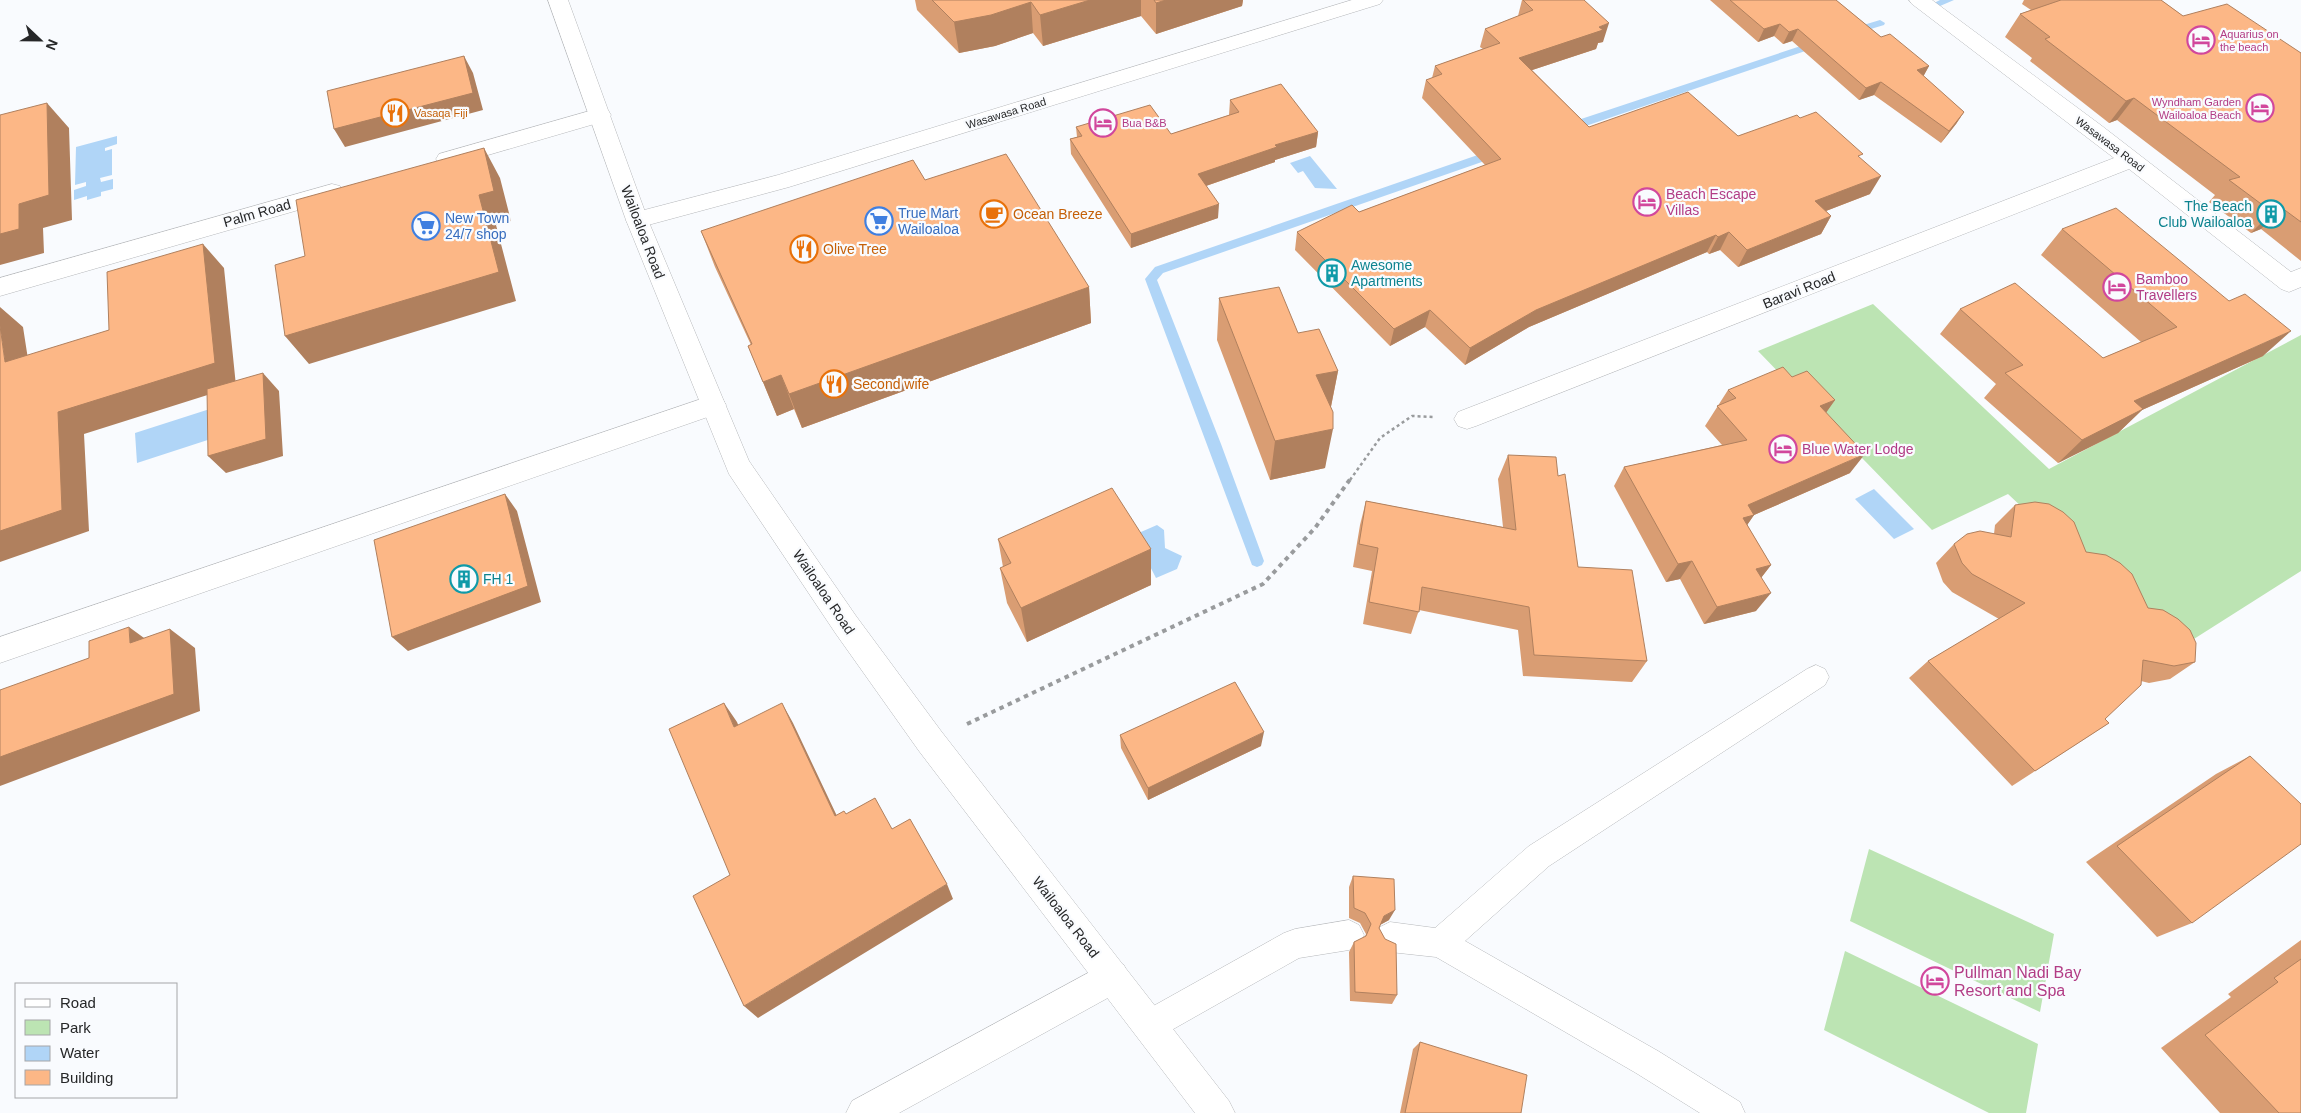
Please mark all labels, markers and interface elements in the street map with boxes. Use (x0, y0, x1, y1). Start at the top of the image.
north arrow (15, 15, 65, 65)
hotel icon: Aquarius on the beach (2186, 25, 2216, 55)
place label: Aquarius on the beach (2220, 28, 2279, 53)
text: N (43, 37, 61, 53)
hotel icon: Wyndham Garden Wailoaloa Beach (2245, 93, 2275, 123)
street label: Wasawasa Road (965, 95, 1047, 131)
place label: Wyndham Garden Wailoaloa Beach (2152, 96, 2241, 121)
restaurant icon: Vasaqa Fiji (380, 98, 410, 128)
place label: Vasaqa Fiji (414, 107, 468, 119)
hotel icon: Bua B&B (1088, 108, 1118, 138)
street label: Wasawasa Road (2073, 114, 2147, 174)
place label: Bua B&B (1122, 117, 1167, 129)
street label: Wailoaloa Road (618, 183, 668, 281)
place label: Beach Escape Villas (1666, 186, 1756, 218)
hotel icon: Beach Escape Villas (1632, 187, 1662, 217)
street label: Palm Road (222, 196, 292, 230)
place label: The Beach Club Wailoaloa (2158, 198, 2252, 230)
cafe icon: Ocean Breeze (979, 199, 1009, 229)
building icon: The Beach Club Wailoaloa (2256, 199, 2286, 229)
place label: True Mart Wailoaloa (898, 205, 959, 237)
supermarket icon: True Mart Wailoaloa (864, 206, 894, 236)
place label: Ocean Breeze (1013, 206, 1103, 222)
place label: New Town 24/7 shop (445, 210, 509, 242)
supermarket icon: New Town 24/7 shop (411, 211, 441, 241)
restaurant icon: Olive Tree (789, 234, 819, 264)
place label: Olive Tree (823, 241, 887, 257)
place label: Awesome Apartments (1351, 257, 1423, 289)
building icon: Awesome Apartments (1317, 258, 1347, 288)
street label: Baravi Road (1760, 268, 1838, 312)
place label: Bamboo Travellers (2136, 271, 2197, 303)
hotel icon: Bamboo Travellers (2102, 272, 2132, 302)
restaurant icon: Second wife (819, 369, 849, 399)
place label: Second wife (853, 376, 929, 392)
hotel icon: Blue Water Lodge (1768, 434, 1798, 464)
place label: Blue Water Lodge (1802, 441, 1914, 457)
street label: Wailoaloa Road (790, 547, 858, 637)
building icon: FH 1 (449, 564, 479, 594)
place label: FH 1 (483, 571, 514, 587)
street label: Wailoaloa Road (1029, 873, 1103, 961)
place label: Pullman Nadi Bay Resort and Spa (1954, 964, 2081, 999)
hotel icon: Pullman Nadi Bay Resort and Spa (1920, 966, 1950, 996)
legend (15, 983, 178, 1098)
text: Road (60, 994, 96, 1011)
text: Park (60, 1019, 91, 1036)
text: Water (60, 1044, 99, 1061)
text: Building (60, 1069, 113, 1086)

